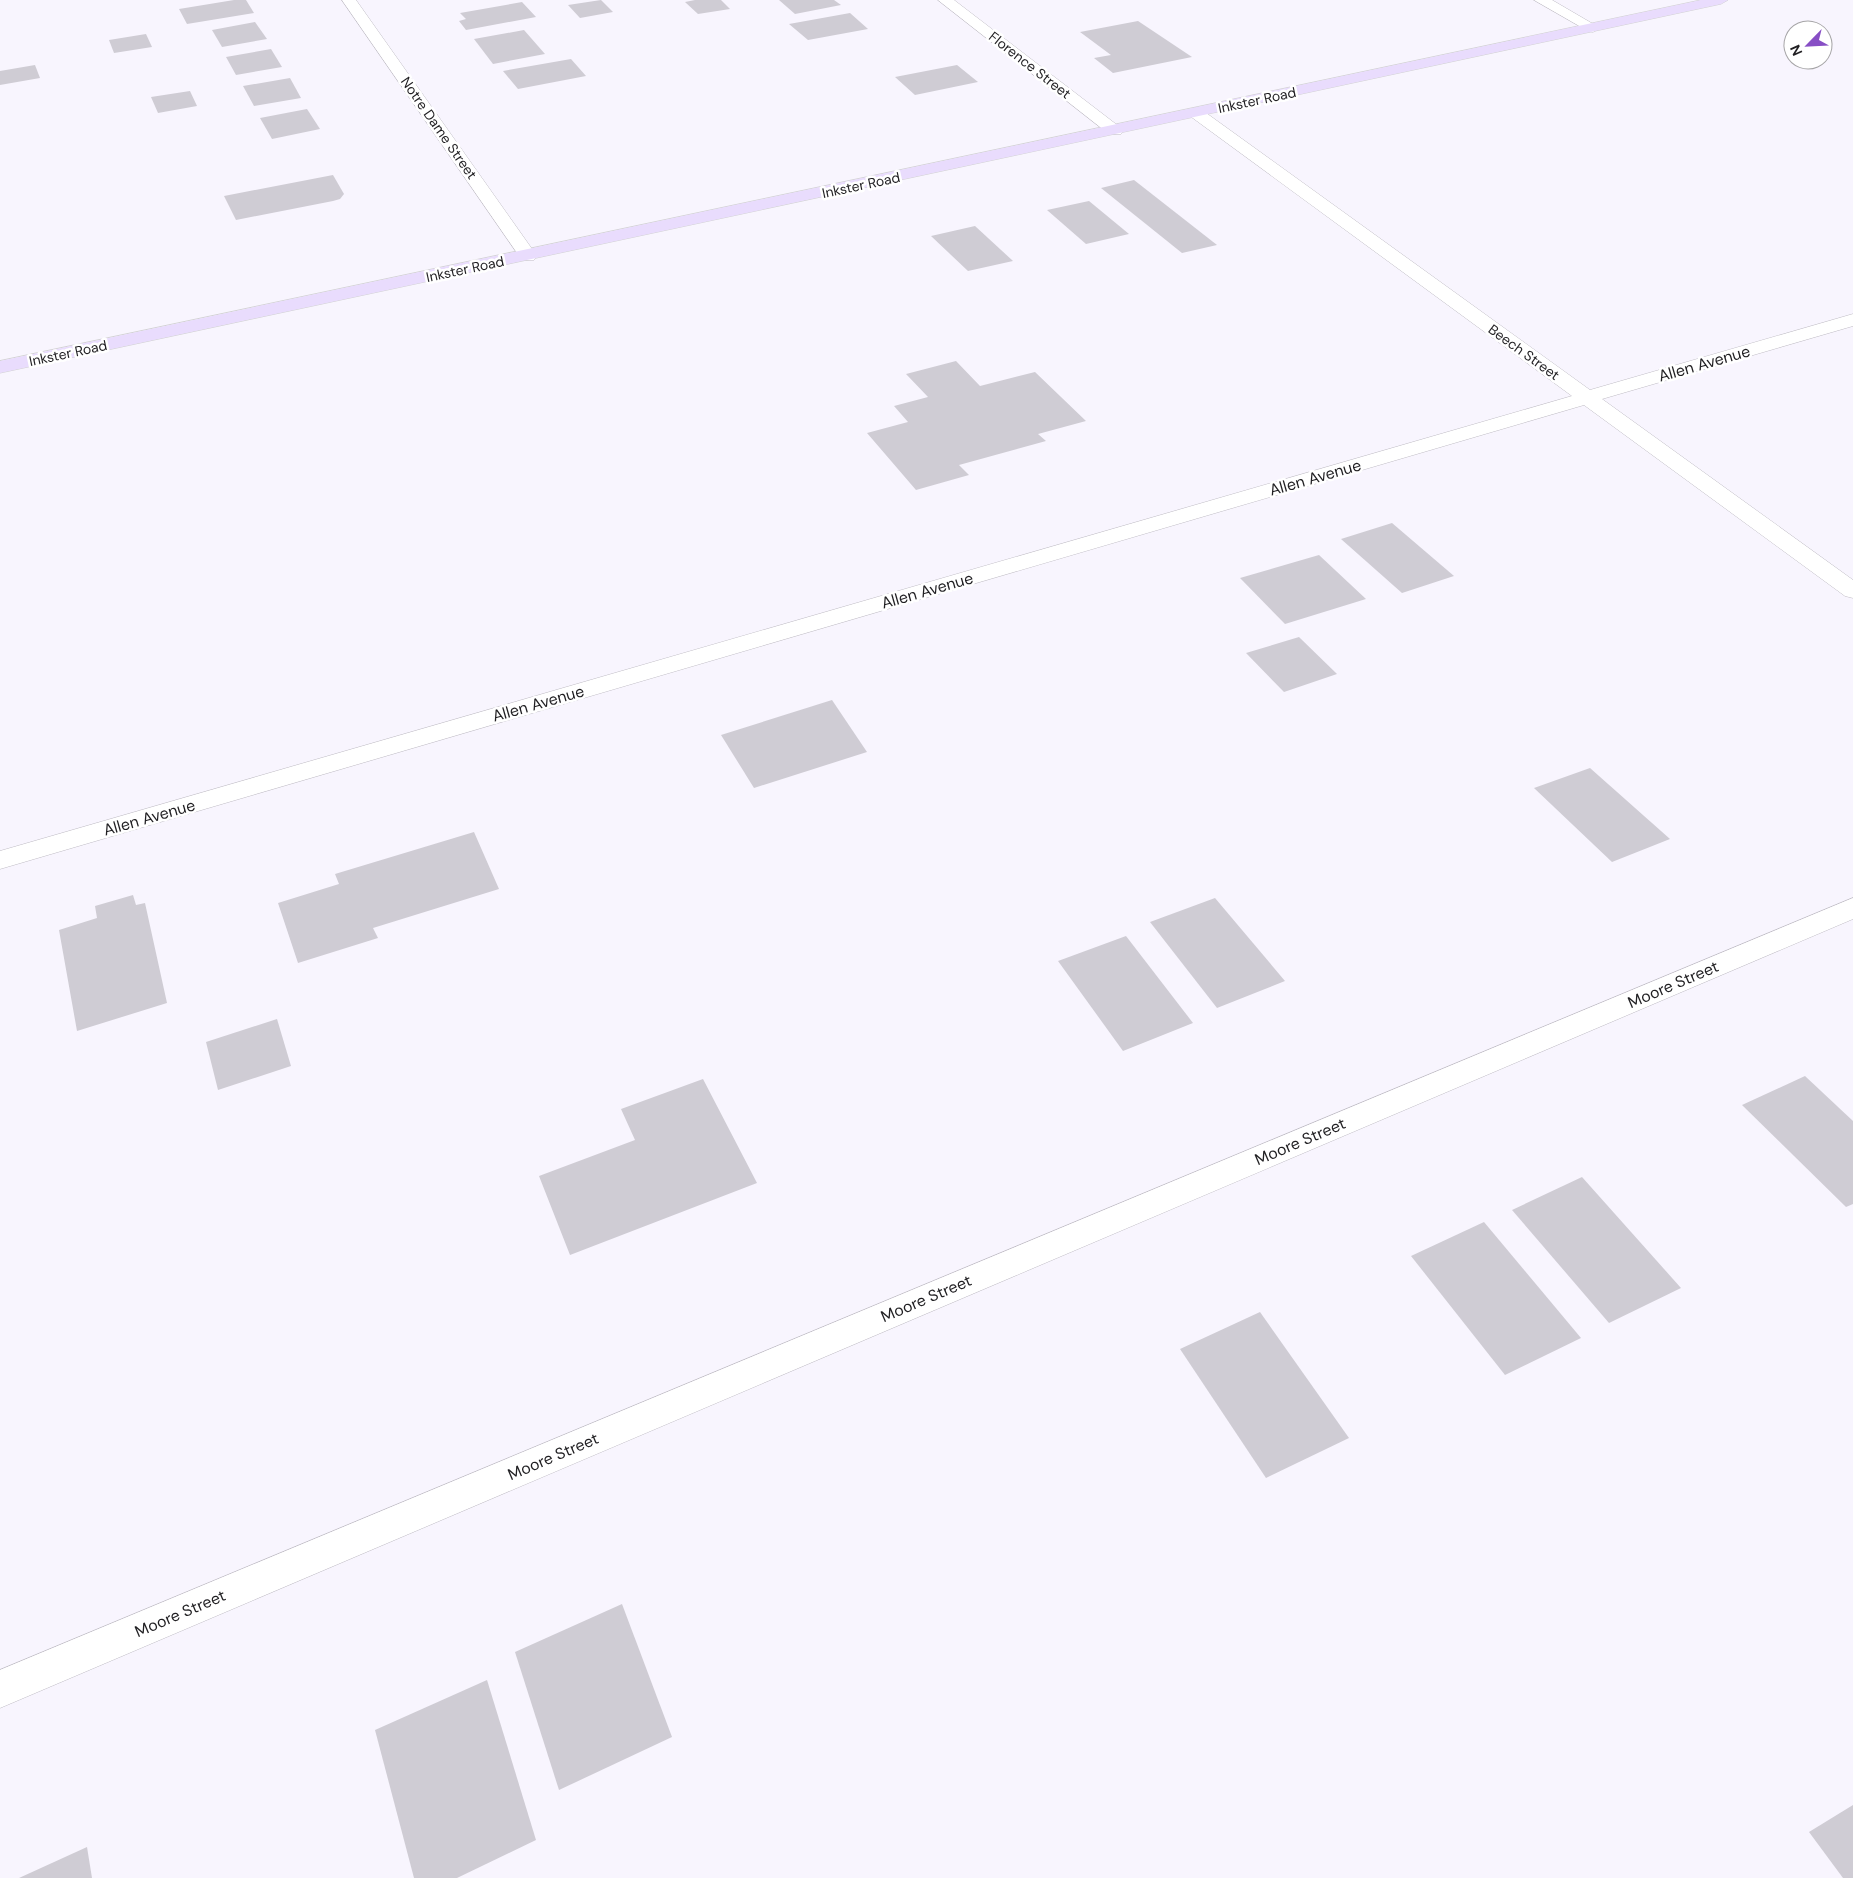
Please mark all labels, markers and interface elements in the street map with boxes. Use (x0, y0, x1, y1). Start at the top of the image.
north arrow (1783, 20, 1833, 70)
street label: Florence Street (985, 27, 1075, 103)
text: N (1786, 42, 1806, 59)
street label: Notre Dame Street (397, 73, 481, 183)
street label: Inkster Road (1216, 83, 1298, 117)
street label: Inkster Road (820, 168, 902, 202)
street label: Inkster Road (424, 252, 506, 286)
street label: Beech Street (1485, 320, 1563, 384)
street label: Inkster Road (27, 336, 109, 370)
street label: Allen Avenue (1656, 340, 1753, 387)
street label: Allen Avenue (1267, 454, 1364, 501)
street label: Allen Avenue (879, 567, 976, 614)
street label: Allen Avenue (490, 680, 587, 727)
street label: Allen Avenue (101, 794, 198, 841)
street label: Moore Street (1625, 956, 1722, 1013)
street label: Moore Street (1252, 1113, 1349, 1170)
street label: Moore Street (878, 1270, 975, 1327)
street label: Moore Street (505, 1428, 602, 1485)
street label: Moore Street (132, 1585, 229, 1642)

